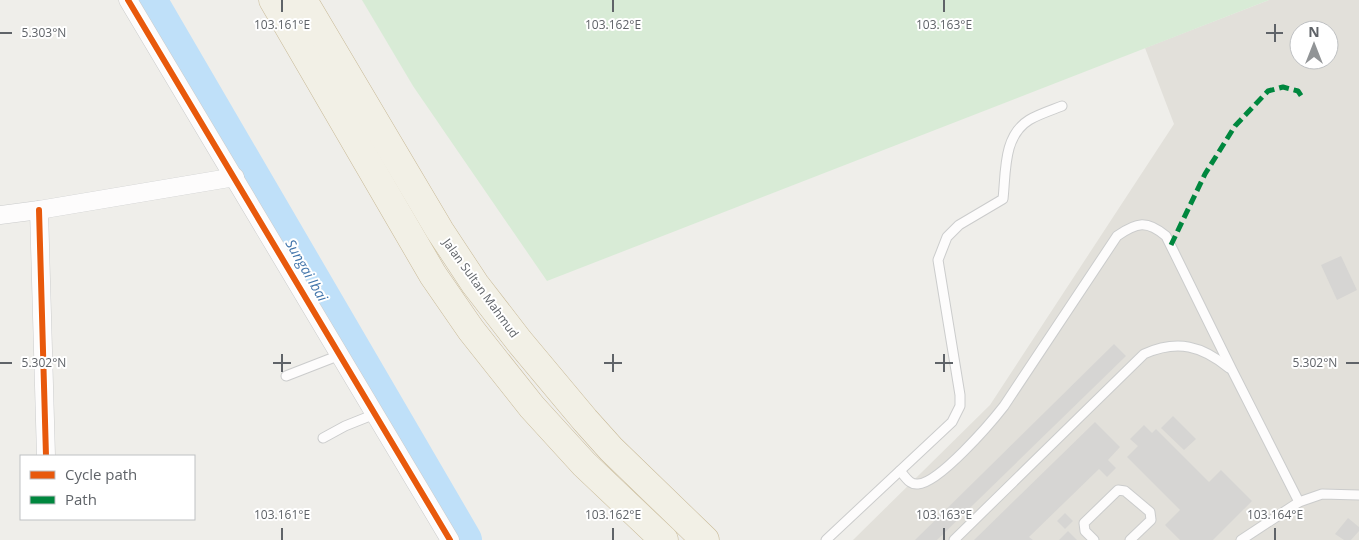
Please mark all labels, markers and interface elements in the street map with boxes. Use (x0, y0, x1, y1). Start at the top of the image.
text: 103.161°E (254, 16, 310, 33)
text: 103.162°E (585, 16, 641, 33)
text: 103.163°E (916, 16, 972, 33)
north arrow (1289, 20, 1339, 70)
text: N (1308, 22, 1320, 41)
text: 5.303°N (22, 24, 66, 41)
street label: Jalan Sultan Mahmud (439, 234, 523, 341)
water label: Sungai Ibai (282, 235, 333, 305)
text: 5.302°N (22, 354, 66, 371)
text: 5.302°N (1293, 354, 1337, 371)
legend (20, 455, 195, 520)
text: Cycle path (65, 464, 137, 484)
text: Path (65, 489, 97, 509)
text: 103.161°E (254, 506, 310, 523)
text: 103.162°E (585, 506, 641, 523)
text: 103.163°E (916, 506, 972, 523)
text: 103.164°E (1247, 506, 1303, 523)

